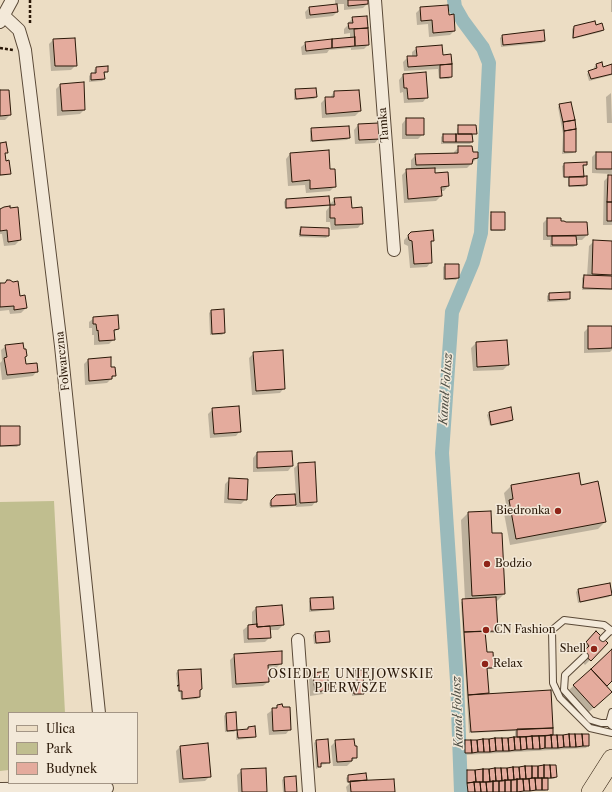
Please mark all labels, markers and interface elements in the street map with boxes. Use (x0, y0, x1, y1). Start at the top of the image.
street label: Tamka (376, 107, 392, 143)
street label: Folwarczna (53, 331, 73, 391)
water label: Kanał Folusz (436, 352, 456, 426)
place label: Biedronka (496, 504, 550, 518)
marker: Biedronka (553, 506, 563, 516)
place label: Bodzio (495, 557, 532, 571)
marker: Bodzio (482, 559, 492, 569)
place label: CN Fashion (494, 623, 556, 637)
marker: CN Fashion (481, 625, 491, 635)
place label: Shell (560, 642, 586, 656)
marker: Shell (589, 644, 599, 654)
place label: Relax (493, 657, 523, 671)
marker: Relax (480, 659, 490, 669)
district label: OSIEDLE UNIEJOWSKIE PIERWSZE (268, 668, 434, 696)
water label: Kanał Folusz (450, 676, 466, 748)
legend (8, 712, 138, 784)
text: Ulica (46, 721, 75, 736)
text: Park (46, 741, 72, 756)
text: Budynek (46, 761, 97, 776)

